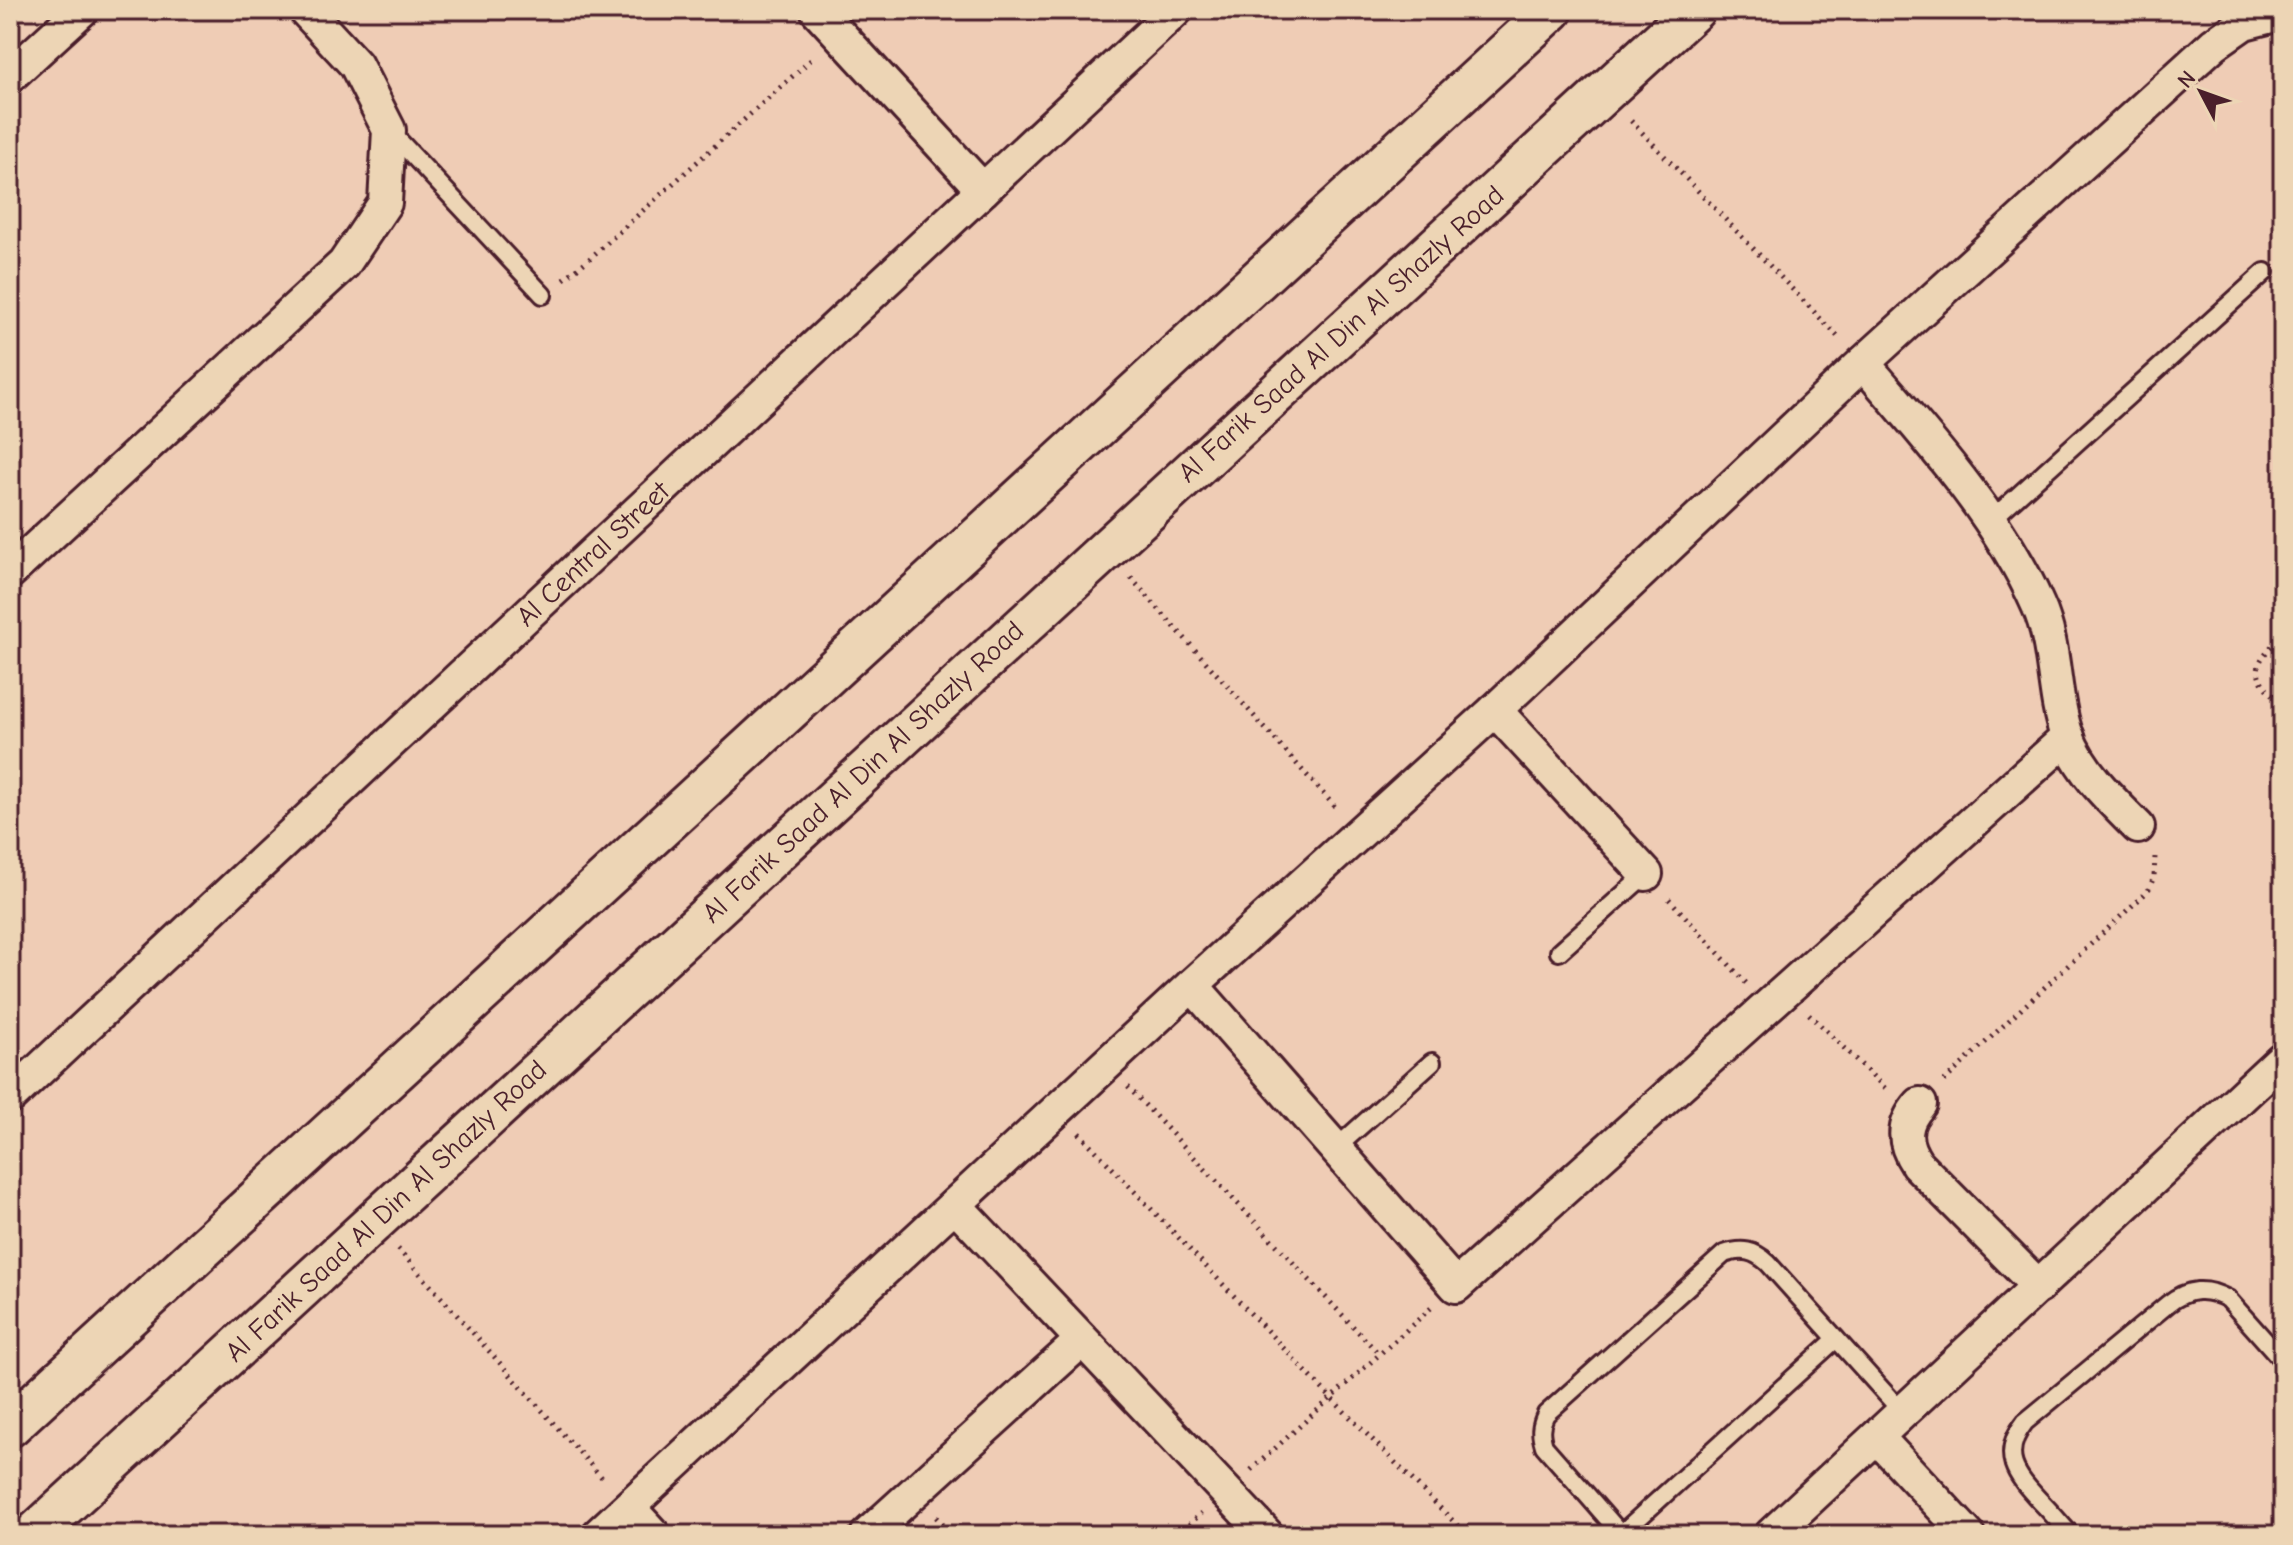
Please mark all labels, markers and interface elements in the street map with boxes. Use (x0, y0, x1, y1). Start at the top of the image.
north arrow (2161, 52, 2241, 132)
text: N (2172, 66, 2201, 93)
street label: Al Farik Saad Al Din Al Shazly Road (1171, 179, 1511, 489)
street label: Al Central Street (510, 474, 677, 633)
street label: Al Farik Saad Al Din Al Shazly Road (696, 615, 1030, 929)
street label: Al Farik Saad Al Din Al Shazly Road (219, 1054, 553, 1368)

